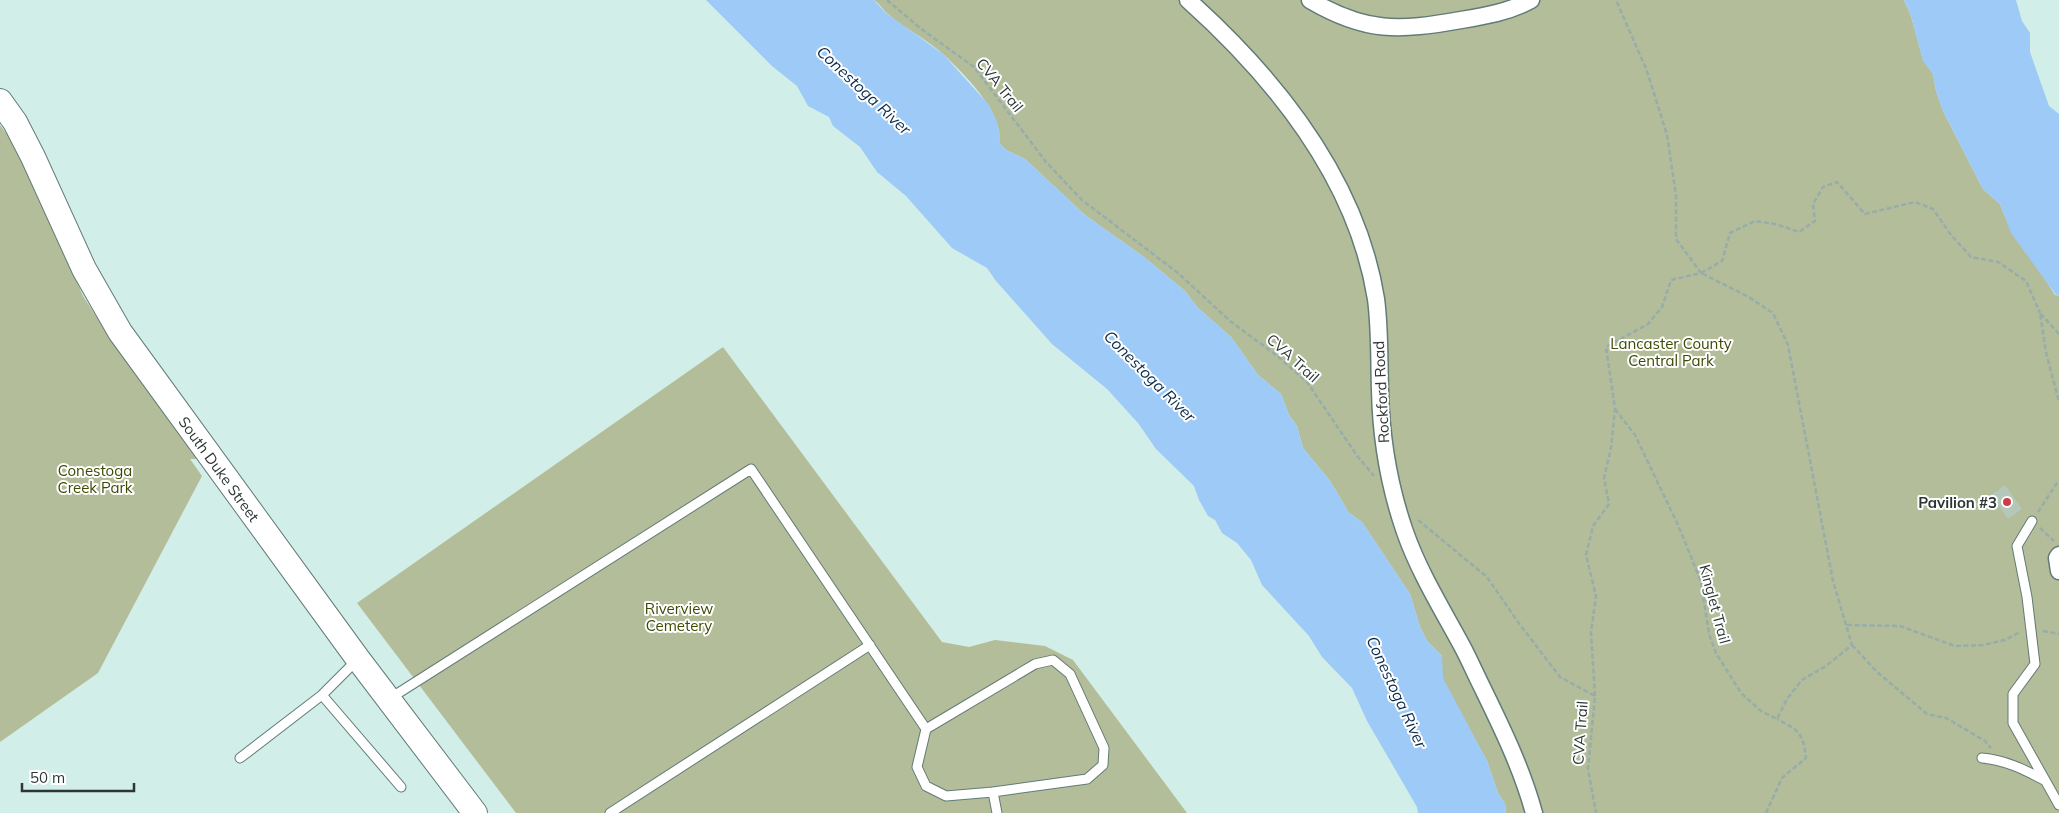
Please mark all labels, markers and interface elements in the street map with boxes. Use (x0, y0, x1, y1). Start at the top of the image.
water label: Conestoga River (813, 41, 916, 139)
street label: CVA Trail (972, 54, 1028, 116)
water label: Conestoga River (1100, 326, 1201, 427)
street label: CVA Trail (1263, 330, 1323, 386)
park label: Lancaster County Central Park (1610, 334, 1732, 370)
street label: Rockford Road (1369, 340, 1393, 444)
street label: South Duke Street (174, 413, 264, 525)
park label: Conestoga Creek Park (57, 461, 133, 497)
place label: Pavilion #3 (1918, 493, 1997, 512)
marker: Pavilion #3 (2001, 496, 2013, 508)
street label: Kinglet Trail (1695, 562, 1735, 646)
park label: Riverview Cemetery (645, 599, 713, 635)
water label: Conestoga River (1362, 633, 1432, 752)
street label: CVA Trail (1568, 700, 1592, 766)
scale bar (22, 760, 135, 792)
text: 50 m (30, 768, 65, 787)

